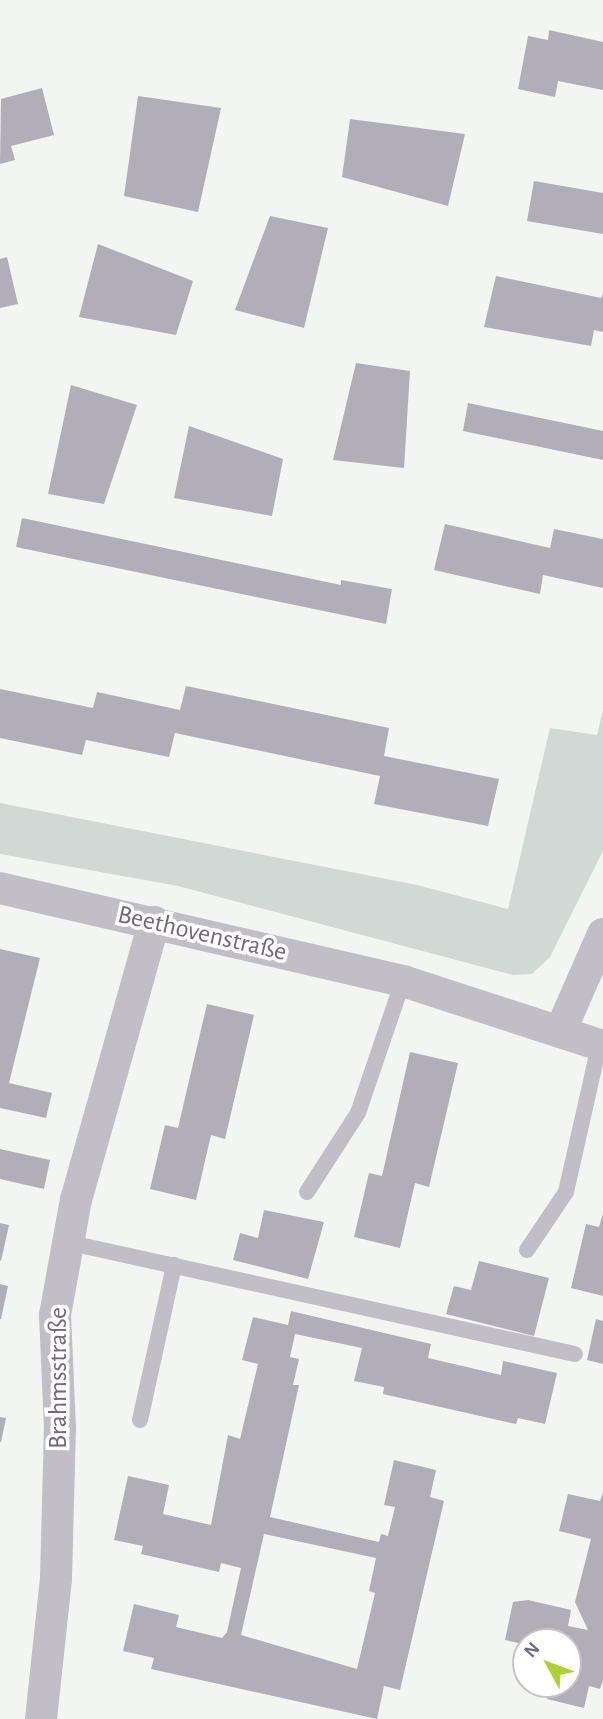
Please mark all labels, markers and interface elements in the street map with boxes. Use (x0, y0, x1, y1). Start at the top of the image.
street label: Beethovenstraße (115, 899, 289, 969)
street label: Brahmsstraße (43, 1307, 75, 1449)
north arrow (512, 1628, 582, 1698)
text: N (521, 1639, 544, 1661)

